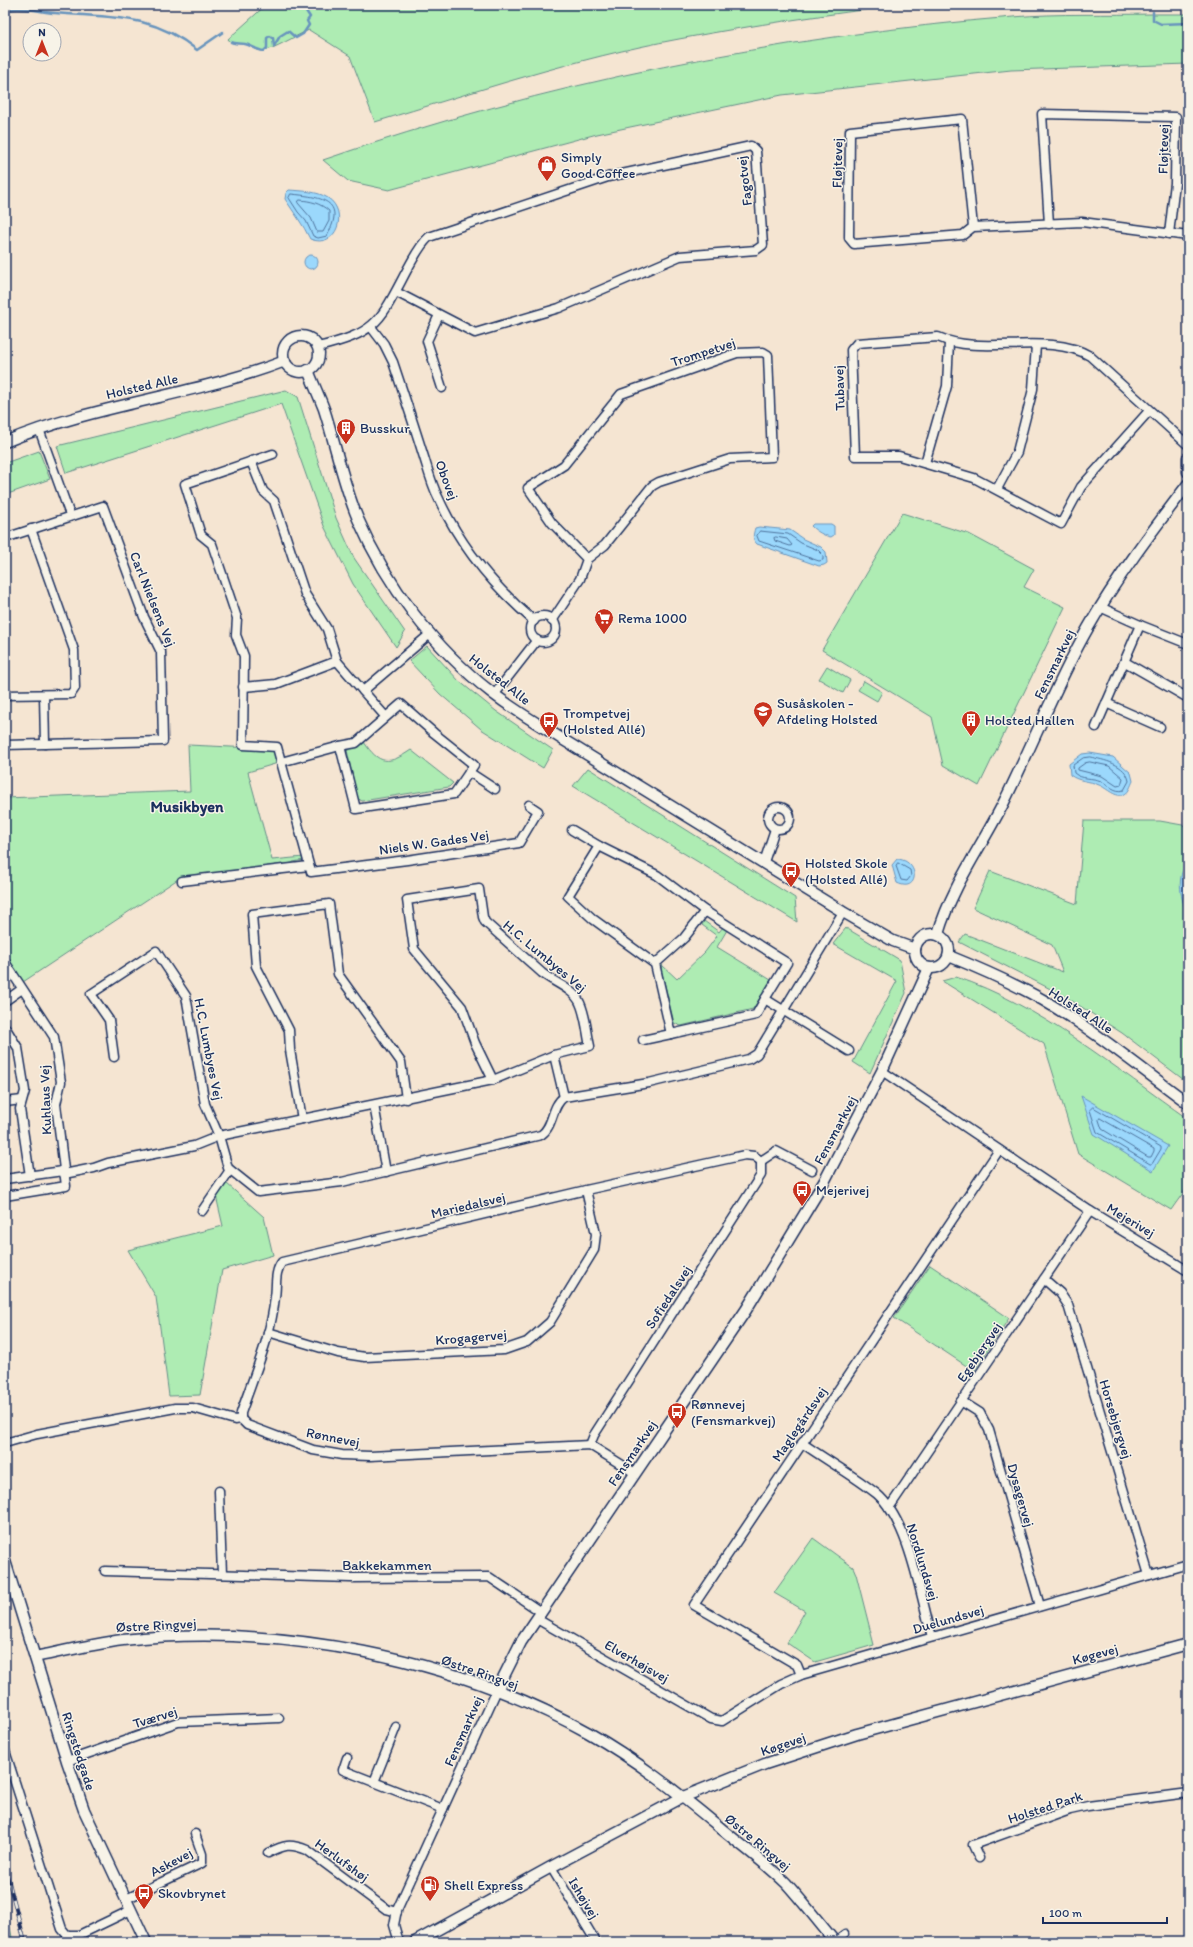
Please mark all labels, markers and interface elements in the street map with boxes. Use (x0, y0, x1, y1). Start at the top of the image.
north arrow (22, 22, 62, 62)
text: N (38, 26, 46, 39)
street label: Fløjtevej (1155, 124, 1172, 174)
street label: Fløjtevej (829, 138, 846, 188)
place label: Simply Good Coffee (561, 149, 636, 182)
shop icon: Simply Good Coffee (536, 154, 558, 182)
street label: Fagotvej (733, 155, 756, 207)
street label: Trompetvej (669, 334, 738, 371)
street label: Tubavej (830, 365, 849, 411)
street label: Holsted Alle (104, 370, 180, 403)
building icon: Busskur (335, 417, 357, 445)
place label: Busskur (360, 420, 410, 437)
street label: Obovej (431, 458, 462, 502)
street label: Carl Nielsens Vej (126, 549, 179, 649)
supermarket icon: Rema 1000 (593, 607, 615, 635)
place label: Rema 1000 (618, 610, 687, 627)
street label: Fensmarkvej (1030, 627, 1079, 702)
street label: Holsted Alle (466, 650, 534, 709)
place label: Susåskolen - Afdeling Holsted (777, 695, 878, 728)
school or university icon: Susåskolen - Afdeling Holsted (752, 700, 774, 728)
place label: Trompetvej (Holsted Allé) (563, 705, 646, 738)
building icon: Holsted Hallen (960, 709, 982, 737)
bus stop icon: Trompetvej (Holsted Allé) (538, 710, 560, 738)
place label: Holsted Hallen (985, 712, 1074, 729)
district label: Musikbyen (151, 797, 224, 817)
street label: Niels W. Gades Vej (378, 826, 490, 859)
place label: Holsted Skole (Holsted Allé) (805, 855, 888, 888)
bus stop icon: Holsted Skole (Holsted Allé) (780, 860, 802, 888)
street label: H.C. Lumbyes Vej (499, 917, 590, 996)
street label: Holsted Alle (1045, 983, 1116, 1038)
street label: H.C. Lumbyes Vej (190, 997, 227, 1102)
street label: Kuhlaus Vej (36, 1065, 55, 1135)
street label: Fensmarkvej (810, 1093, 861, 1168)
bus stop icon: Mejerivej (791, 1179, 813, 1207)
place label: Mejerivej (816, 1182, 869, 1199)
street label: Mariedalsvej (429, 1189, 507, 1222)
street label: Mejerivej (1104, 1199, 1158, 1241)
street label: Sofiedalsvej (642, 1262, 695, 1332)
street label: Egebjergvej (953, 1319, 1006, 1385)
street label: Krogagervej (435, 1326, 507, 1349)
street label: Horsebjergvej (1095, 1377, 1136, 1461)
street label: Maglegårdsvej (768, 1384, 831, 1465)
place label: Rønnevej (Fensmarkvej) (691, 1396, 776, 1429)
bus stop icon: Rønnevej (Fensmarkvej) (666, 1401, 688, 1429)
street label: Fensmarkvej (604, 1417, 661, 1489)
street label: Rønnevej (305, 1424, 361, 1451)
street label: Dysagervej (1003, 1461, 1038, 1529)
street label: Nordlundsvej (903, 1522, 942, 1603)
street label: Bakkekammen (342, 1557, 432, 1574)
street label: Duelundsvej (911, 1601, 986, 1638)
street label: Østre Ringvej (115, 1615, 197, 1636)
street label: Elverhøjsvej (602, 1636, 672, 1687)
street label: Køgevej (1070, 1640, 1120, 1669)
street label: Østre Ringvej (439, 1651, 521, 1694)
street label: Fensmarkvej (440, 1693, 487, 1769)
street label: Tværvej (131, 1703, 179, 1732)
street label: Ringstedgade (58, 1710, 99, 1793)
street label: Køgevej (758, 1729, 808, 1760)
street label: Holsted Park (1006, 1787, 1085, 1828)
street label: Østre Ringvej (721, 1810, 794, 1875)
street label: Herlufshøj (311, 1835, 372, 1886)
street label: Askevej (147, 1844, 195, 1881)
fuel station icon: Shell Express (419, 1874, 441, 1902)
street label: Ishøjvej (564, 1874, 603, 1922)
place label: Shell Express (444, 1877, 523, 1894)
bus stop icon: Skovbrynet (133, 1882, 155, 1910)
place label: Skovbrynet (158, 1885, 226, 1902)
scale bar (1043, 1899, 1167, 1925)
text: 100 m (1049, 1906, 1082, 1920)

